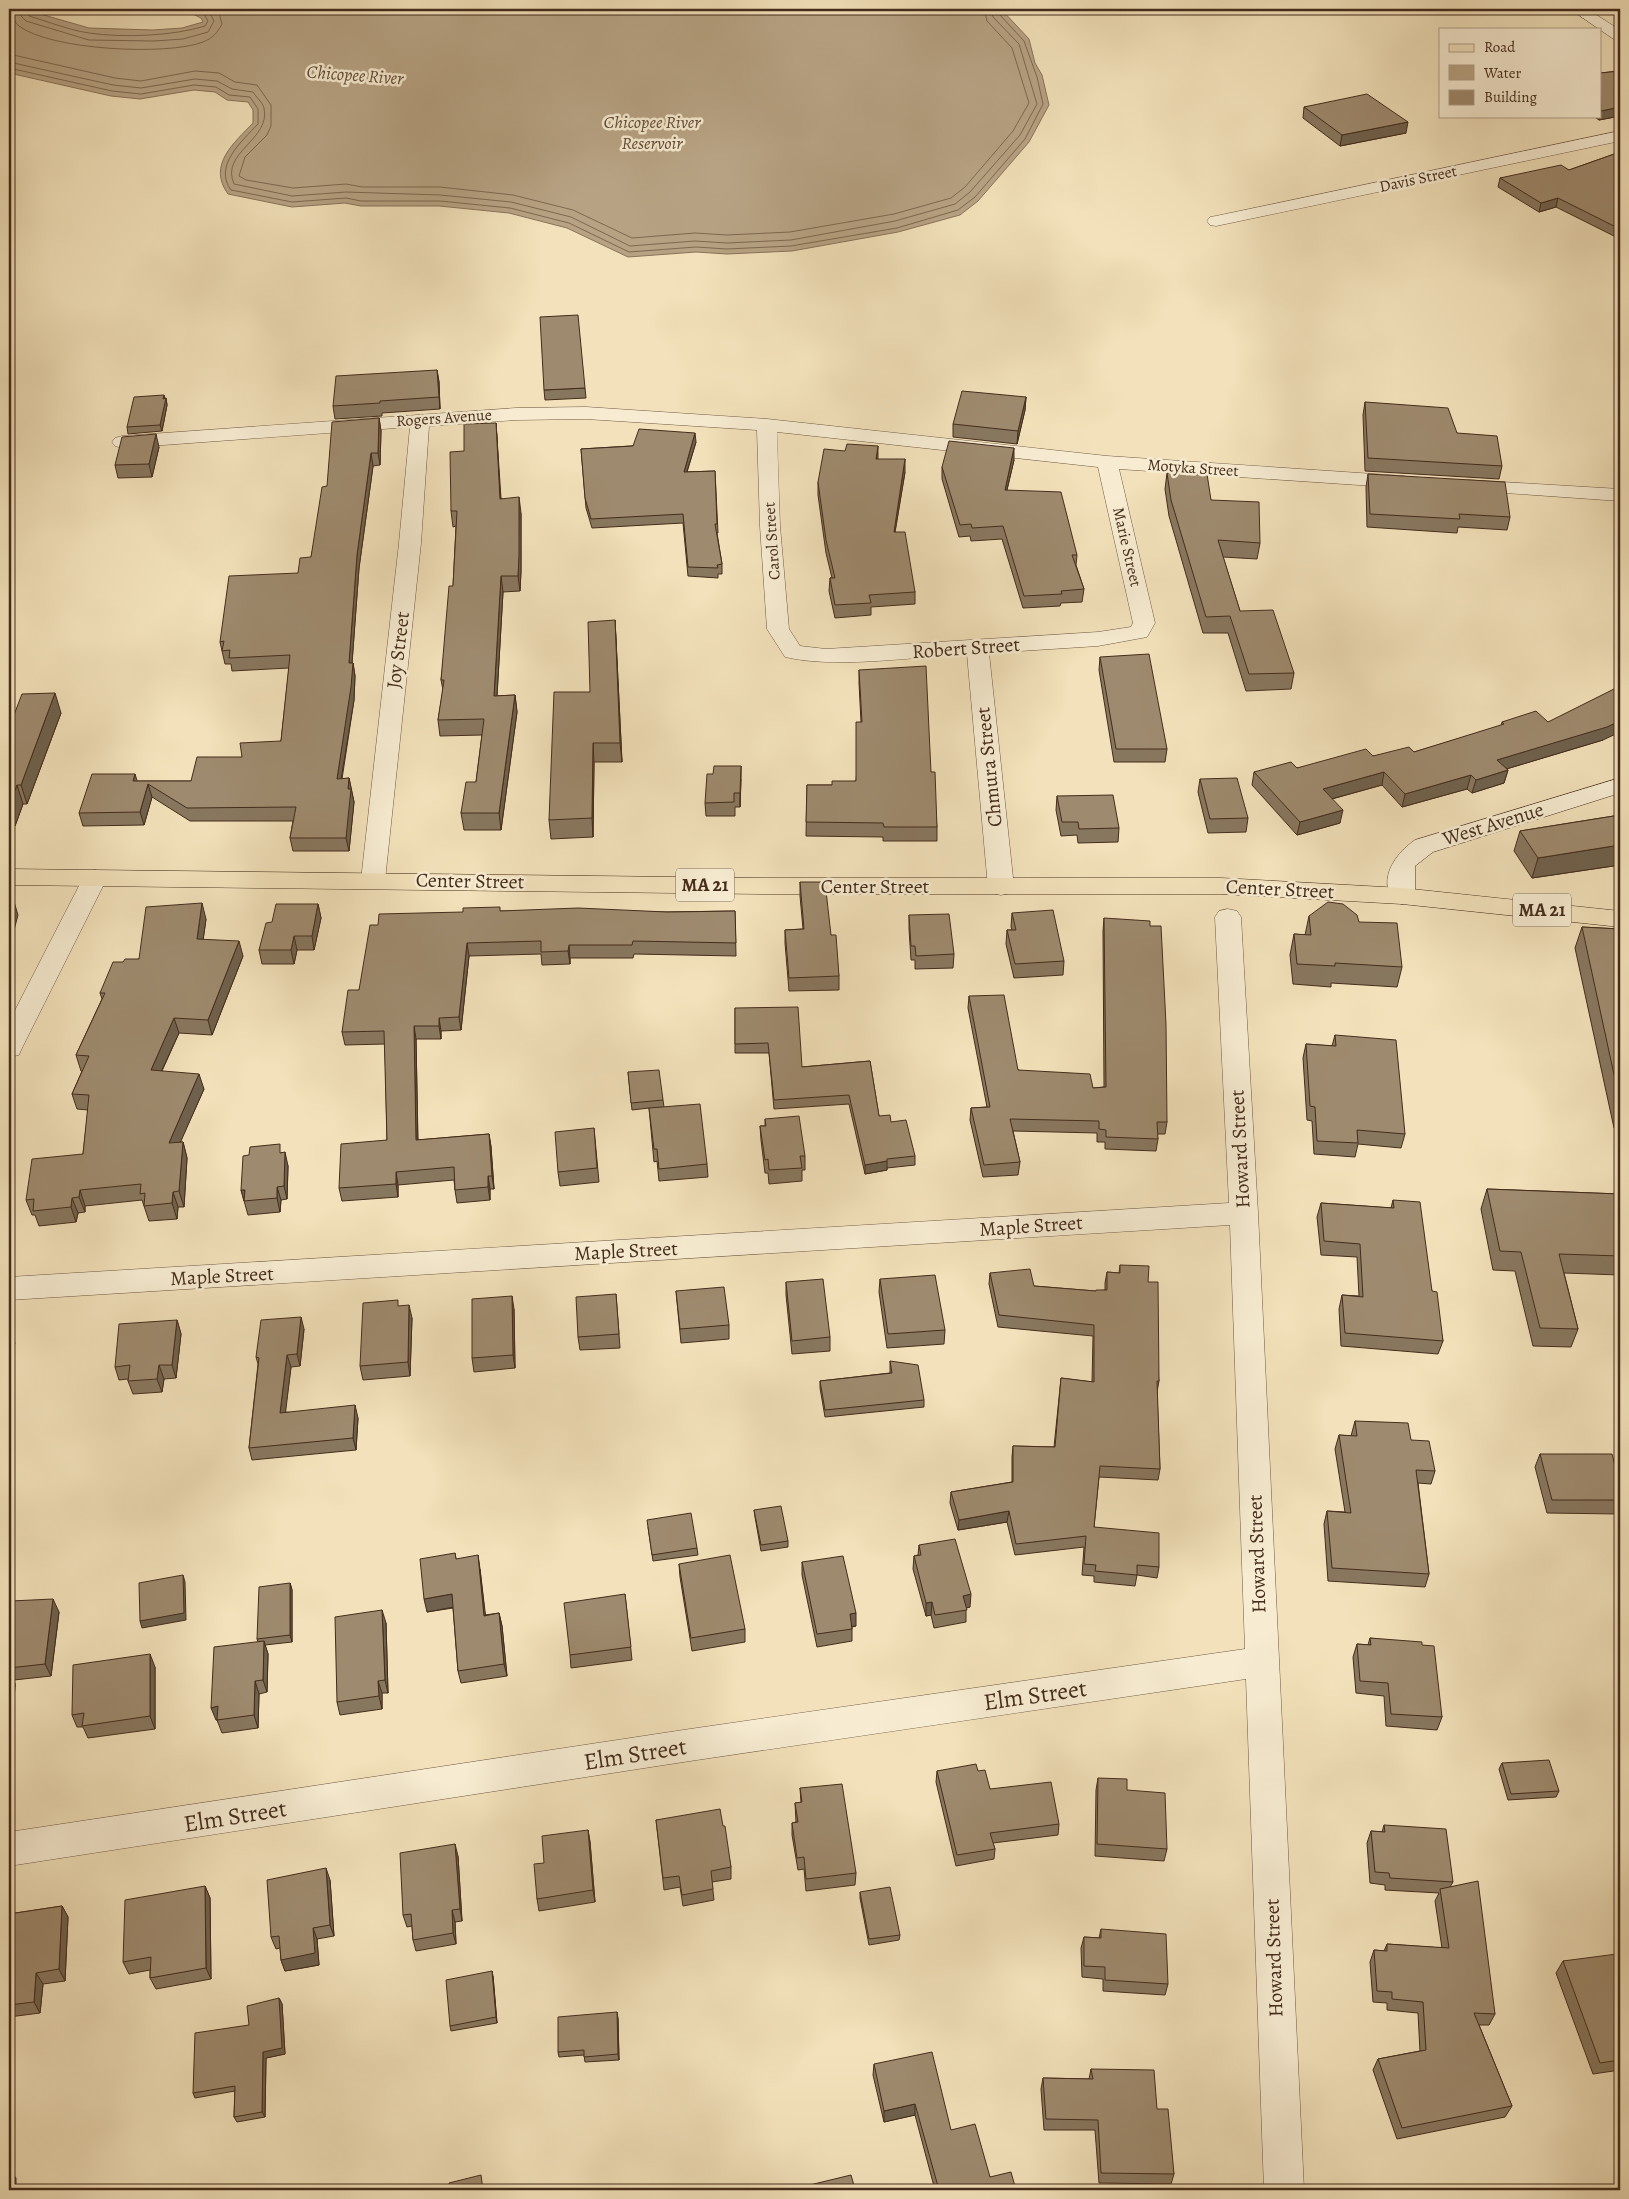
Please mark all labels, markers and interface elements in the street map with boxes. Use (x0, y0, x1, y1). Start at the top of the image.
legend (1439, 28, 1602, 118)
text: Road (1484, 37, 1516, 57)
water label: Chicopee River (306, 60, 405, 90)
text: Water (1483, 63, 1521, 83)
text: Building (1484, 87, 1537, 107)
water label: Chicopee River Reservoir (603, 110, 701, 155)
street label: Davis Street (1377, 160, 1459, 198)
street label: Rogers Avenue (395, 404, 493, 432)
street label: Motyka Street (1147, 454, 1239, 482)
street label: Carol Street (758, 501, 786, 581)
street label: Marie Street (1107, 505, 1147, 589)
street label: Joy Street (380, 610, 416, 690)
street label: Robert Street (911, 631, 1021, 665)
street label: Chmura Street (969, 705, 1009, 828)
street label: West Avenue (1438, 796, 1547, 852)
street label: Center Street (416, 867, 525, 895)
road number: MA 21 (676, 868, 734, 902)
street label: Center Street (821, 873, 930, 900)
street label: Center Street (1225, 873, 1335, 905)
road number: MA 21 (1513, 894, 1571, 926)
street label: Howard Street (1223, 1089, 1257, 1209)
street label: Maple Street (978, 1209, 1084, 1243)
street label: Maple Street (574, 1235, 679, 1267)
street label: Maple Street (170, 1260, 275, 1292)
street label: Howard Street (1241, 1494, 1273, 1614)
street label: Elm Street (981, 1672, 1089, 1718)
street label: Elm Street (581, 1730, 689, 1778)
street label: Elm Street (181, 1792, 289, 1840)
street label: Howard Street (1258, 1898, 1290, 2018)

